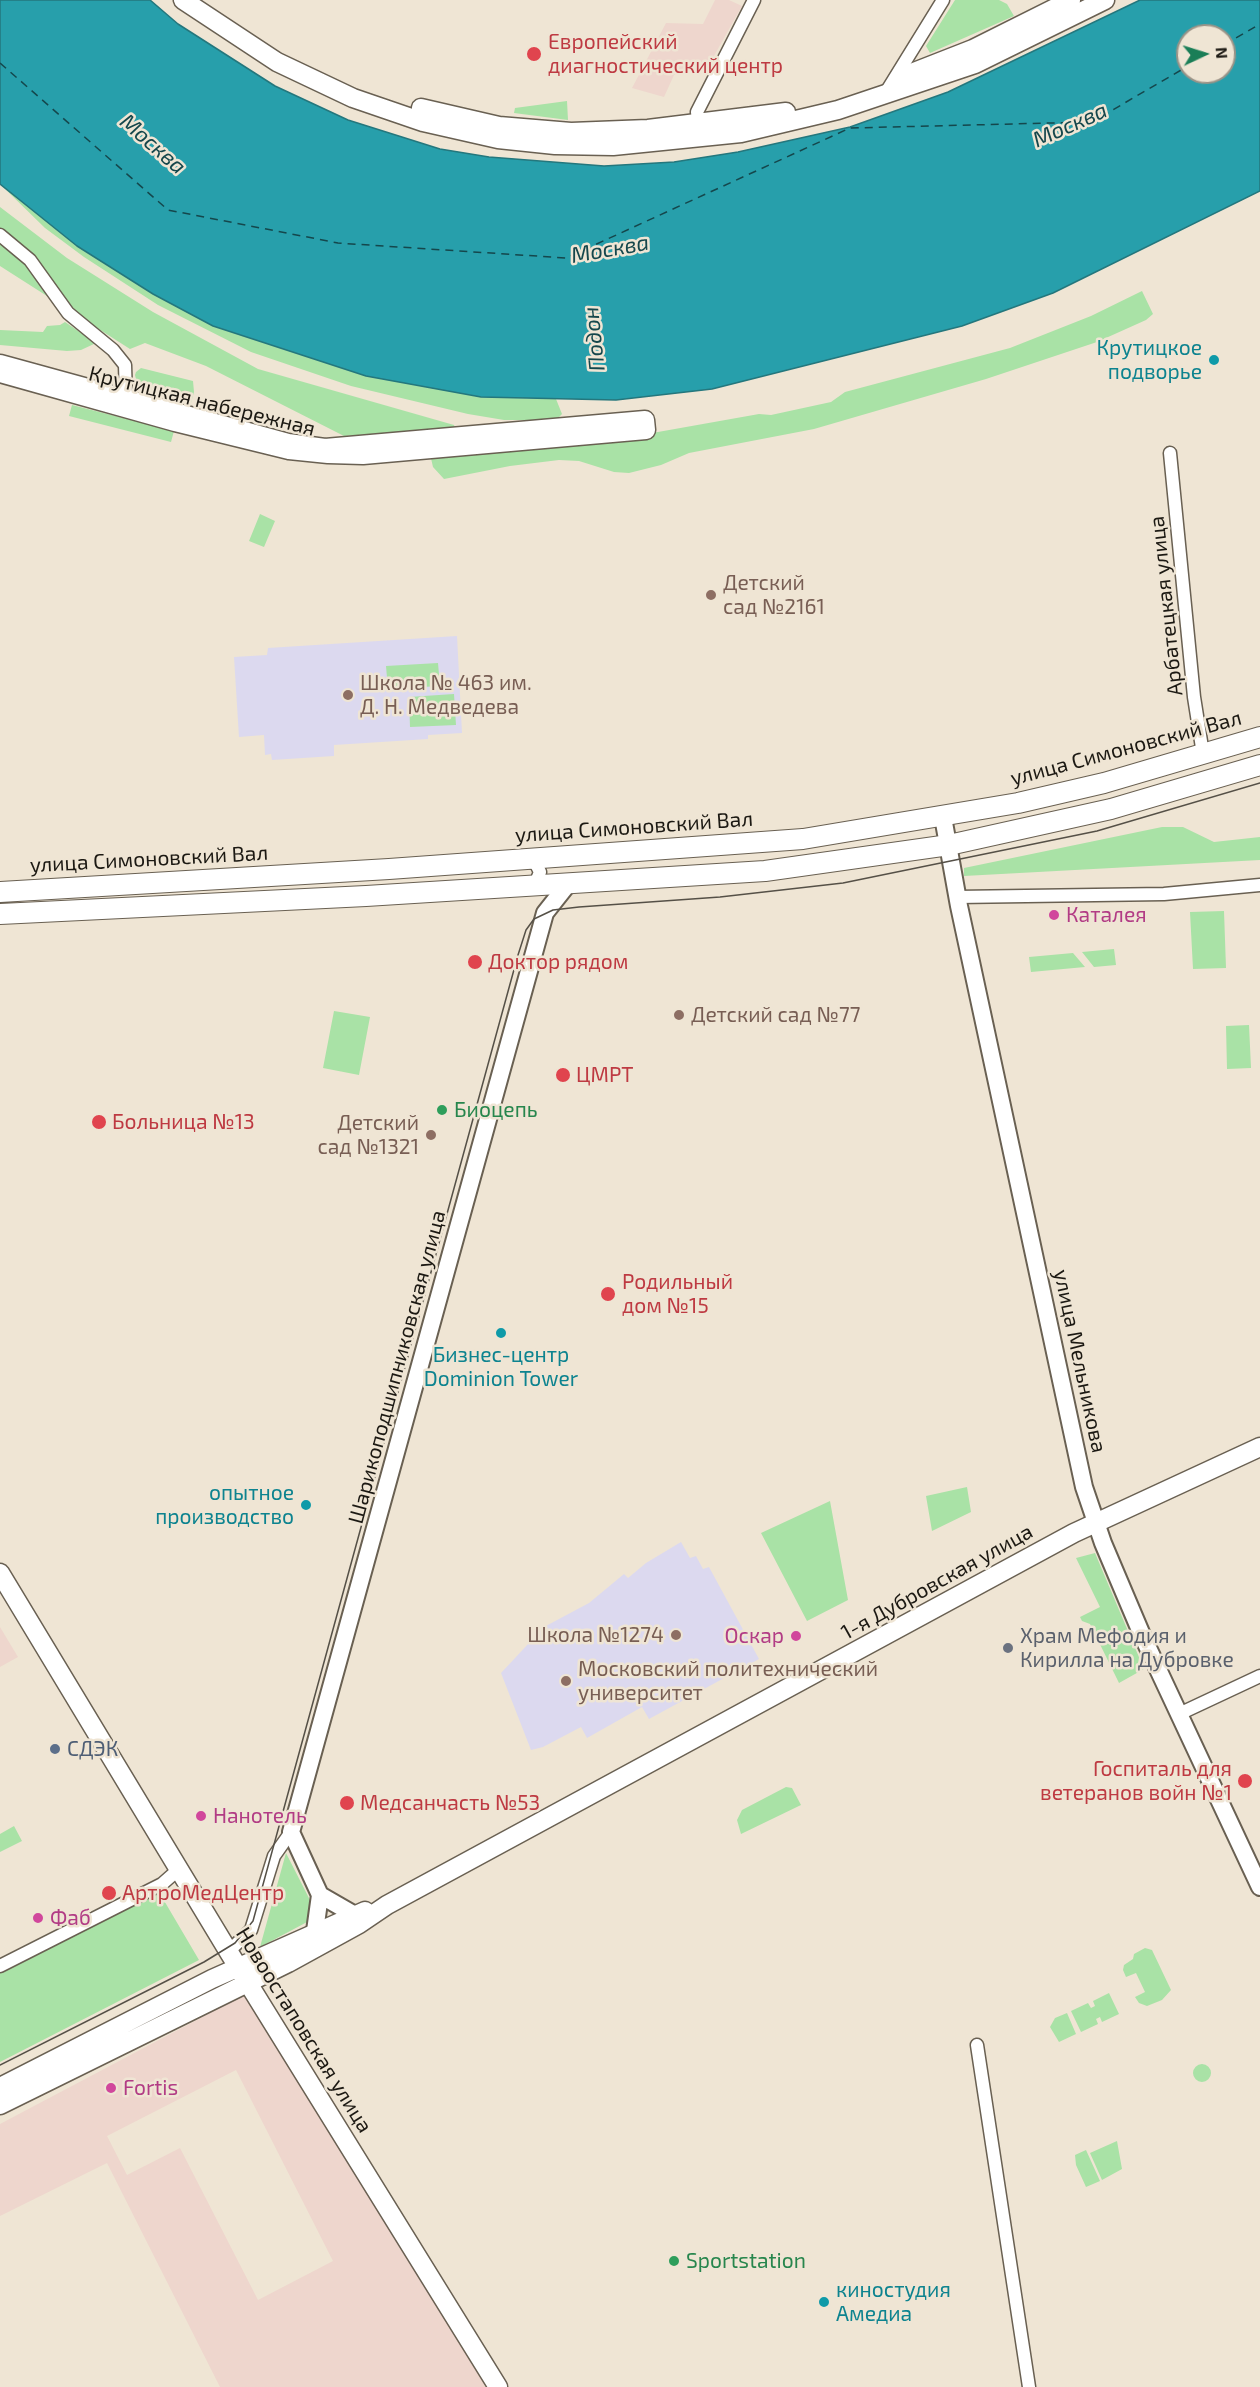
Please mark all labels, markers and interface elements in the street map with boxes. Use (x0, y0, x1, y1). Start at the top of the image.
north arrow (1176, 24, 1236, 84)
place label: Европейский диагностический центр (548, 29, 783, 79)
marker: Европейский диагностический центр (525, 45, 543, 63)
text: N (1213, 46, 1232, 59)
water label: Москва (1029, 97, 1111, 153)
water label: Москва (115, 108, 191, 180)
water label: Москва (569, 229, 651, 269)
water label: Подон (577, 305, 611, 373)
place label: Крутицкое подворье (1096, 335, 1202, 385)
marker: Крутицкое подворье (1207, 353, 1221, 367)
street label: Крутицкая набережная (86, 361, 318, 441)
street label: Арбатецкая улица (1144, 515, 1188, 697)
place label: Детский сад №2161 (723, 570, 825, 620)
marker: Детский сад №2161 (704, 588, 718, 602)
place label: Школа № 463 им. Д. Н. Медведева (360, 670, 532, 720)
marker: Школа № 463 им. Д. Н. Медведева (341, 688, 355, 702)
street label: улица Симоновский Вал (1008, 705, 1244, 791)
street label: улица Симоновский Вал (514, 806, 754, 848)
street label: улица Симоновский Вал (29, 840, 269, 878)
place label: Каталея (1066, 902, 1147, 928)
marker: Каталея (1047, 908, 1061, 922)
place label: Доктор рядом (488, 949, 628, 975)
marker: Доктор рядом (466, 953, 484, 971)
place label: Детский сад №77 (691, 1002, 860, 1028)
marker: Детский сад №77 (672, 1008, 686, 1022)
place label: ЦМРТ (576, 1062, 634, 1088)
marker: ЦМРТ (554, 1066, 572, 1084)
place label: Биоцепь (454, 1097, 538, 1123)
marker: Биоцепь (435, 1103, 449, 1117)
place label: Больница №13 (112, 1109, 255, 1135)
place label: Детский сад №1321 (317, 1110, 419, 1160)
marker: Больница №13 (90, 1113, 108, 1131)
marker: Детский сад №1321 (424, 1128, 438, 1142)
street label: Шарикоподшипниковская улица (343, 1207, 451, 1527)
street label: улица Мельникова (1048, 1267, 1112, 1455)
place label: Родильный дом №15 (622, 1269, 733, 1319)
marker: Родильный дом №15 (599, 1285, 617, 1303)
marker: Бизнес-центр Dominion Tower (494, 1326, 508, 1340)
place label: Бизнес-центр Dominion Tower (424, 1342, 578, 1392)
place label: опытное производство (155, 1480, 294, 1530)
marker: опытное производство (299, 1498, 313, 1512)
street label: 1-я Дубровская улица (837, 1519, 1037, 1645)
place label: Школа №1274 (527, 1622, 664, 1648)
place label: Оскар (725, 1623, 784, 1649)
place label: Храм Мефодия и Кирилла на Дубровке (1020, 1623, 1234, 1673)
marker: Школа №1274 (669, 1628, 683, 1642)
marker: Оскар (789, 1629, 803, 1643)
marker: Храм Мефодия и Кирилла на Дубровке (1001, 1641, 1015, 1655)
place label: Московский политехнический университет (578, 1656, 878, 1706)
marker: Московский политехнический университет (559, 1674, 573, 1688)
place label: СДЭК (67, 1736, 118, 1762)
marker: СДЭК (48, 1742, 62, 1756)
place label: Госпиталь для ветеранов войн №1 (1040, 1756, 1232, 1806)
marker: Госпиталь для ветеранов войн №1 (1236, 1772, 1254, 1790)
place label: Медсанчасть №53 (360, 1790, 540, 1816)
marker: Медсанчасть №53 (338, 1794, 356, 1812)
place label: Нанотель (213, 1803, 307, 1829)
marker: Нанотель (194, 1809, 208, 1823)
place label: АртроМедЦентр (122, 1880, 284, 1906)
marker: АртроМедЦентр (100, 1884, 118, 1902)
place label: Фаб (50, 1905, 91, 1931)
marker: Фаб (31, 1911, 45, 1925)
street label: Новоостаповская улица (230, 1923, 378, 2137)
place label: Fortis (123, 2075, 178, 2101)
marker: Fortis (104, 2081, 118, 2095)
place label: Sportstation (686, 2248, 806, 2274)
marker: Sportstation (667, 2254, 681, 2268)
place label: киностудия Амедиа (836, 2277, 951, 2327)
marker: киностудия Амедиа (817, 2295, 831, 2309)

